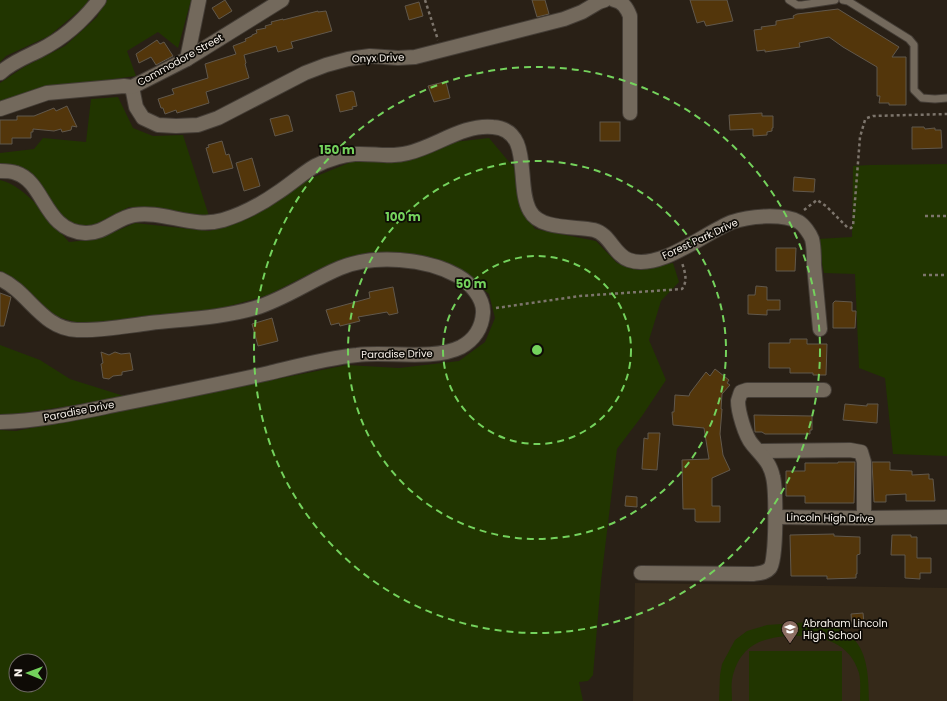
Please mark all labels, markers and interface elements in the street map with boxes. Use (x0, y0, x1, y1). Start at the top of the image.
street label: Commodore Street (134, 30, 226, 90)
street label: Onyx Drive (352, 50, 404, 66)
text: 150 m (319, 141, 355, 158)
text: 100 m (385, 208, 421, 225)
street label: Forest Park Drive (660, 215, 740, 263)
text: 50 m (456, 275, 487, 292)
centre of rings (530, 343, 544, 357)
street label: Paradise Drive (361, 346, 433, 362)
street label: Paradise Drive (43, 397, 115, 425)
street label: Lincoln High Drive (786, 510, 874, 526)
place label: Abraham Lincoln High School (803, 616, 888, 643)
school or university icon: Abraham Lincoln High School (780, 619, 800, 644)
north arrow (8, 653, 48, 693)
text: N (10, 669, 26, 677)

